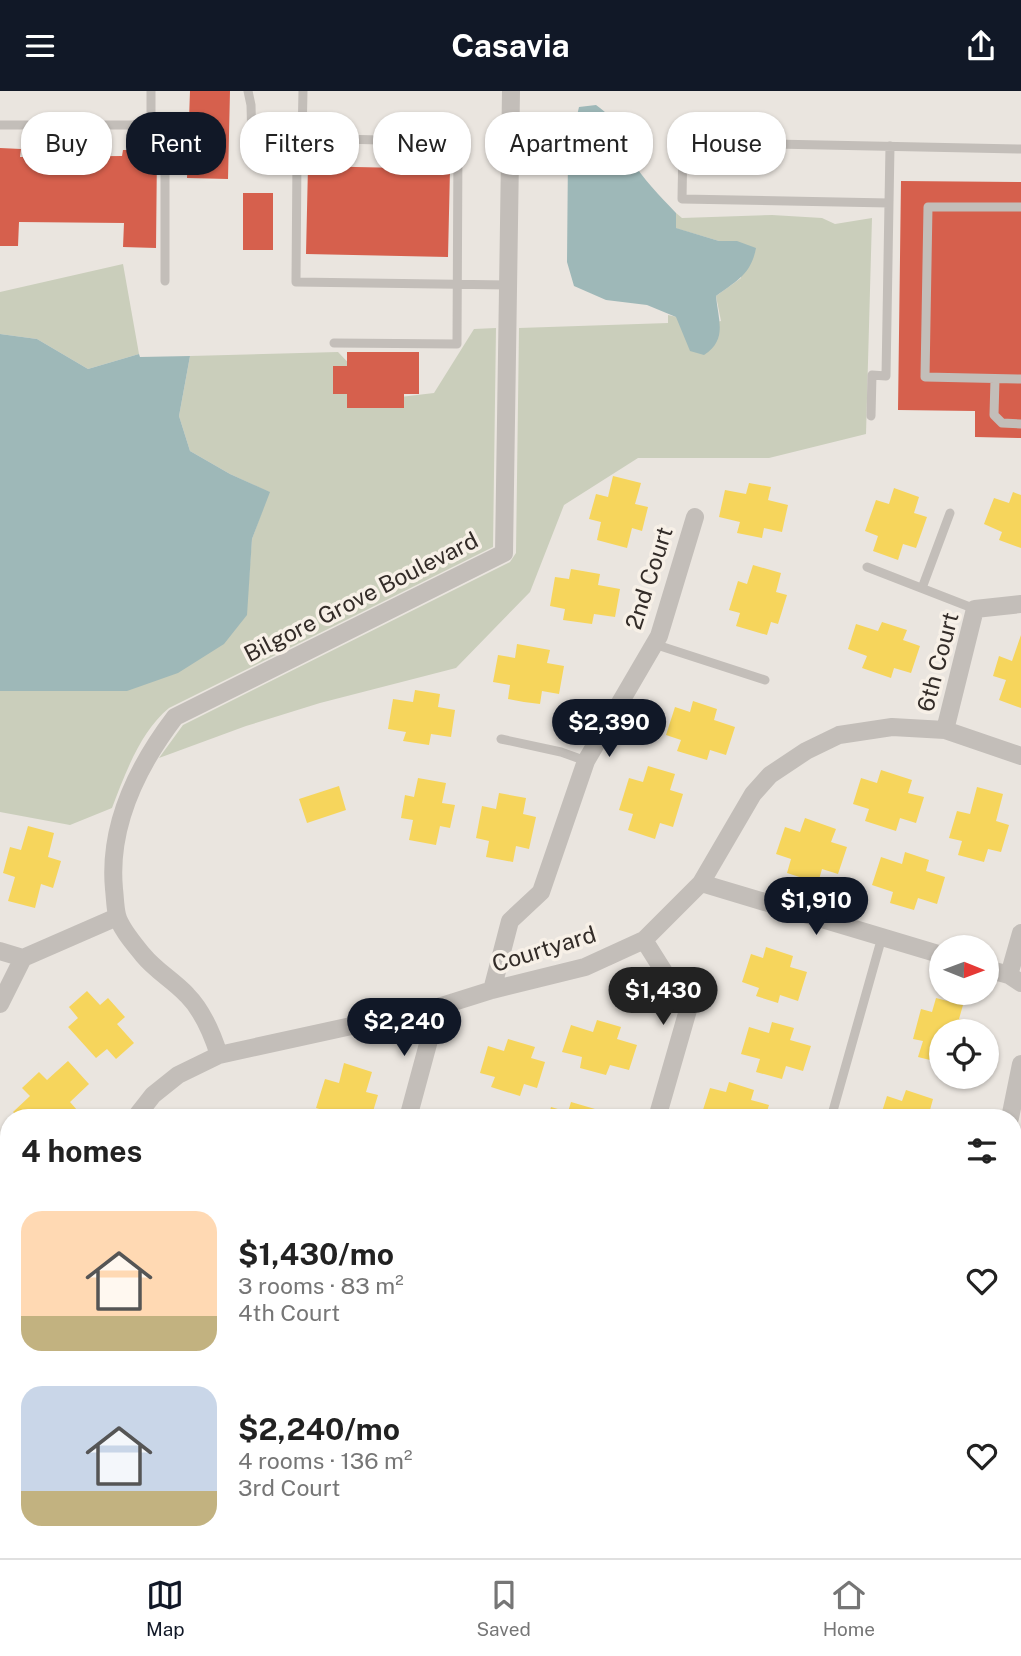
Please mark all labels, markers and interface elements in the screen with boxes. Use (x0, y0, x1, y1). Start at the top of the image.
icon: menu (21, 27, 59, 65)
text: Casavia (451, 27, 570, 64)
icon: share (962, 27, 1000, 65)
chip: Buy (21, 112, 112, 175)
chip: Rent (126, 112, 226, 175)
chip: Filters (240, 112, 359, 175)
chip: New (373, 112, 471, 175)
chip: Apartment (485, 112, 653, 175)
chip: House (667, 112, 786, 175)
street label: 2nd Court (619, 523, 678, 633)
street label: Bilgore Grove Boulevard (239, 526, 482, 667)
street label: 6th Court (911, 609, 964, 715)
pin: $2,390 (552, 699, 666, 759)
text: $2,390 (568, 708, 650, 735)
pin: $1,910 (759, 877, 873, 937)
text: $1,910 (780, 886, 852, 913)
street label: Courtyard (489, 920, 599, 977)
north arrow (929, 935, 999, 1005)
map controls (929, 935, 999, 1089)
pin: $1,430 (606, 967, 720, 1027)
text: $1,430 (625, 976, 701, 1003)
pin: $2,240 (347, 999, 461, 1058)
text: $2,240 (363, 1007, 445, 1034)
button: locate (929, 1019, 999, 1089)
icon: filters (963, 1132, 1001, 1170)
text: 4 homes (21, 1133, 142, 1169)
text: $1,430/mo (238, 1236, 394, 1272)
icon: home (77, 1239, 161, 1323)
icon: heart (963, 1262, 1001, 1300)
text: 3 rooms · 83 m² (238, 1272, 404, 1299)
text: 4th Court (238, 1299, 340, 1326)
text: $2,240/mo (238, 1411, 400, 1447)
icon: home (77, 1414, 161, 1498)
icon: heart (963, 1437, 1001, 1475)
text: 4 rooms · 136 m² (238, 1447, 412, 1474)
text: 3rd Court (238, 1474, 340, 1501)
tab: Map (146, 1576, 185, 1640)
tab: Saved (476, 1576, 531, 1640)
tab: Home (823, 1576, 875, 1640)

